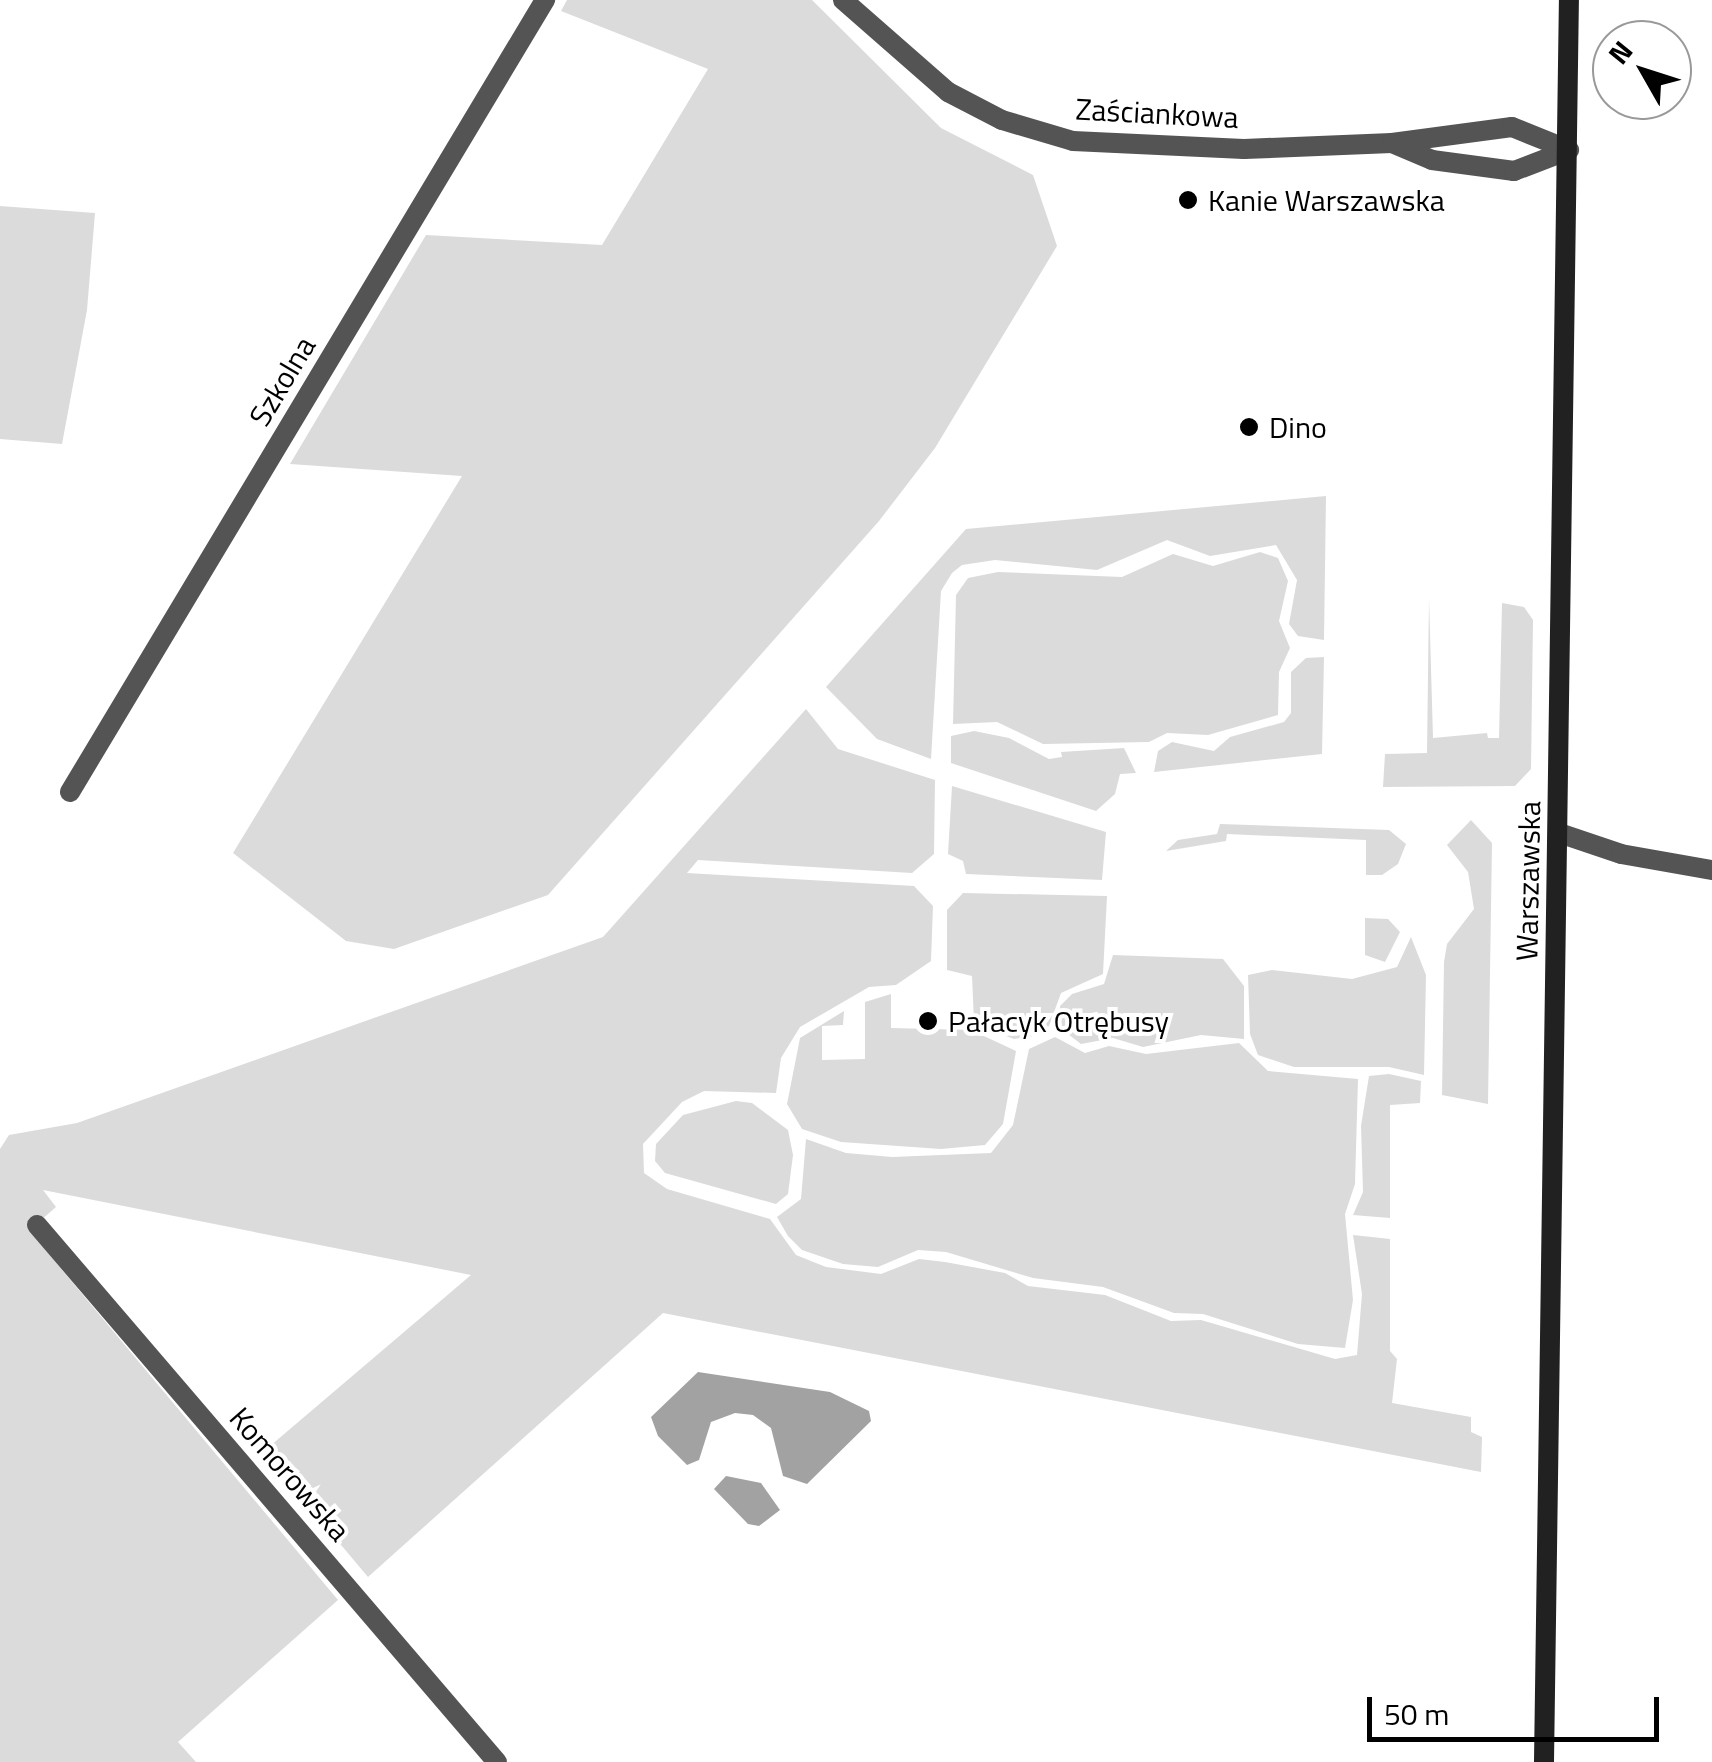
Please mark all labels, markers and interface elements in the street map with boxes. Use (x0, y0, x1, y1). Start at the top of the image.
north arrow (1592, 20, 1692, 120)
text: N (1597, 31, 1643, 73)
street label: Zaściankowa (1075, 91, 1239, 135)
place label: Kanie Warszawska (1208, 182, 1445, 218)
marker: Kanie Warszawska (1177, 189, 1199, 211)
street label: Szkolna (241, 330, 323, 432)
place label: Dino (1269, 409, 1327, 445)
marker: Dino (1238, 416, 1260, 438)
street label: Warszawska (1509, 801, 1547, 961)
place label: Pałacyk Otrębusy (948, 1003, 1169, 1039)
marker: Pałacyk Otrębusy (917, 1010, 939, 1032)
street label: Komorowska (222, 1400, 358, 1548)
scale bar (1372, 1677, 1664, 1739)
text: 50 m (1384, 1691, 1449, 1737)

